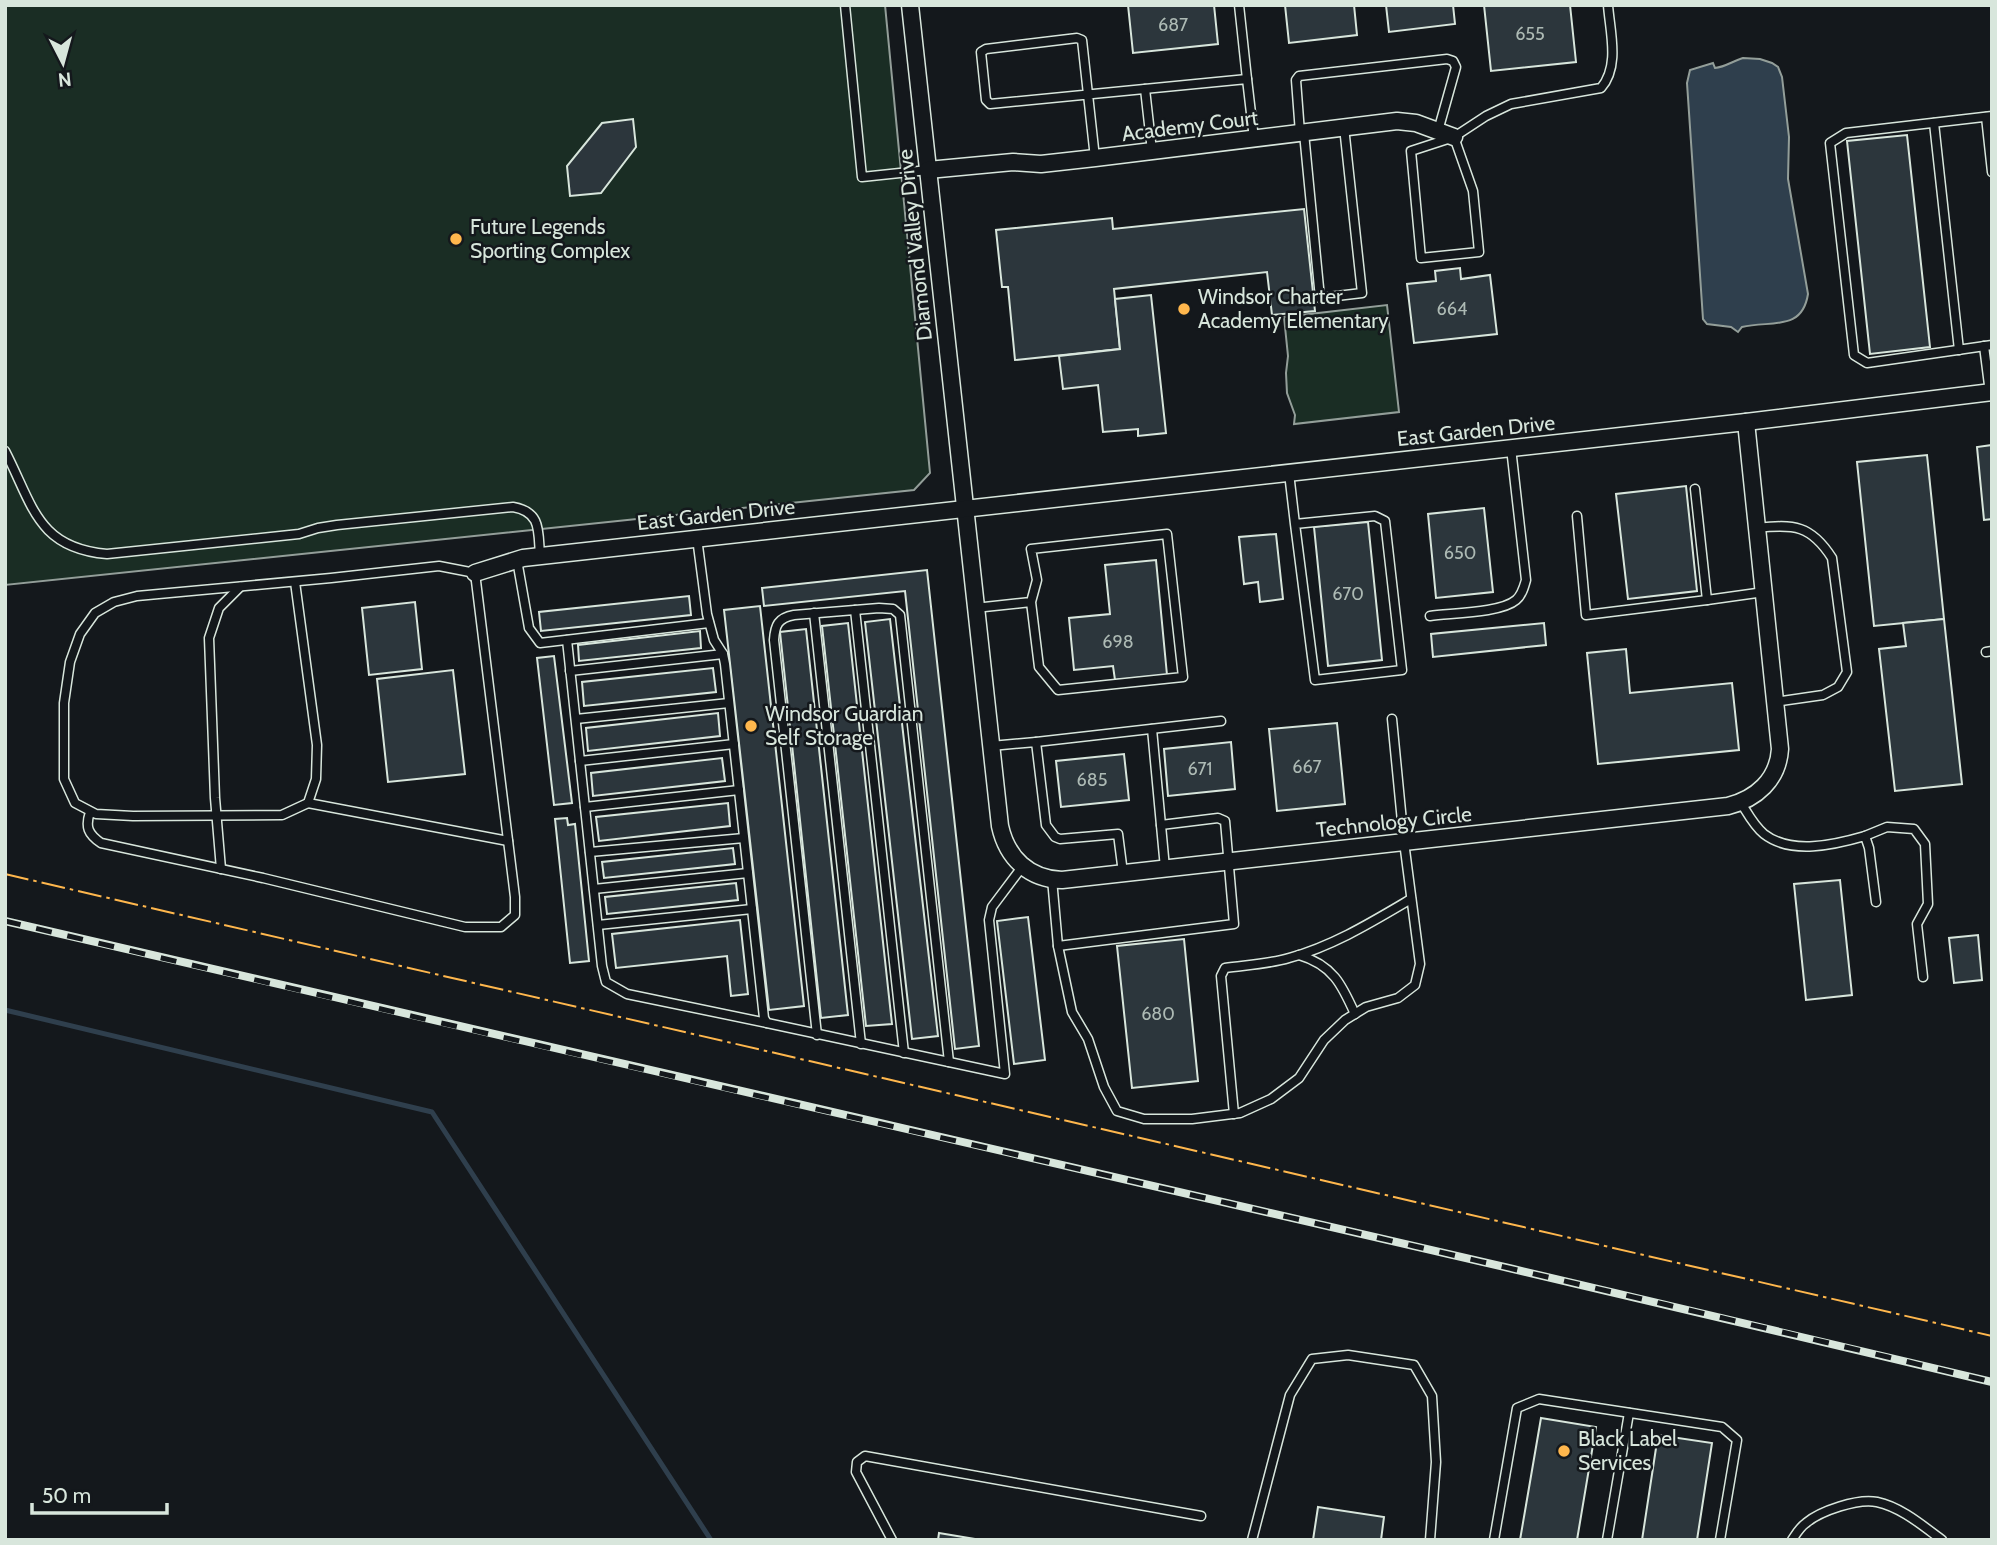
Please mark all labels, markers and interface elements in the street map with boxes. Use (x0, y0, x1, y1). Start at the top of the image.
house number: 687 (1158, 14, 1188, 36)
house number: 655 (1515, 23, 1545, 45)
north arrow (28, 28, 98, 98)
text: N (57, 67, 73, 92)
street label: Academy Court (1120, 105, 1259, 146)
street label: Diamond Valley Drive (892, 148, 937, 342)
place label: Future Legends Sporting Complex (470, 214, 630, 263)
marker: Future Legends Sporting Complex (448, 231, 464, 247)
place label: Windsor Charter Academy Elementary (1198, 284, 1389, 333)
house number: 664 (1437, 298, 1467, 320)
marker: Windsor Charter Academy Elementary (1176, 301, 1192, 317)
street label: East Garden Drive (1396, 410, 1556, 451)
street label: East Garden Drive (636, 494, 796, 535)
house number: 650 (1444, 542, 1476, 564)
house number: 670 (1332, 583, 1364, 605)
house number: 698 (1102, 631, 1134, 653)
place label: Windsor Guardian Self Storage (765, 701, 924, 750)
marker: Windsor Guardian Self Storage (743, 718, 759, 734)
house number: 667 (1292, 756, 1322, 778)
house number: 671 (1187, 758, 1213, 780)
house number: 685 (1077, 769, 1107, 791)
street label: Technology Circle (1315, 801, 1473, 842)
house number: 680 (1141, 1003, 1175, 1025)
place label: Black Label Services (1578, 1426, 1677, 1475)
marker: Black Label Services (1556, 1443, 1572, 1459)
scale bar (32, 1472, 166, 1516)
text: 50 m (42, 1483, 91, 1508)

